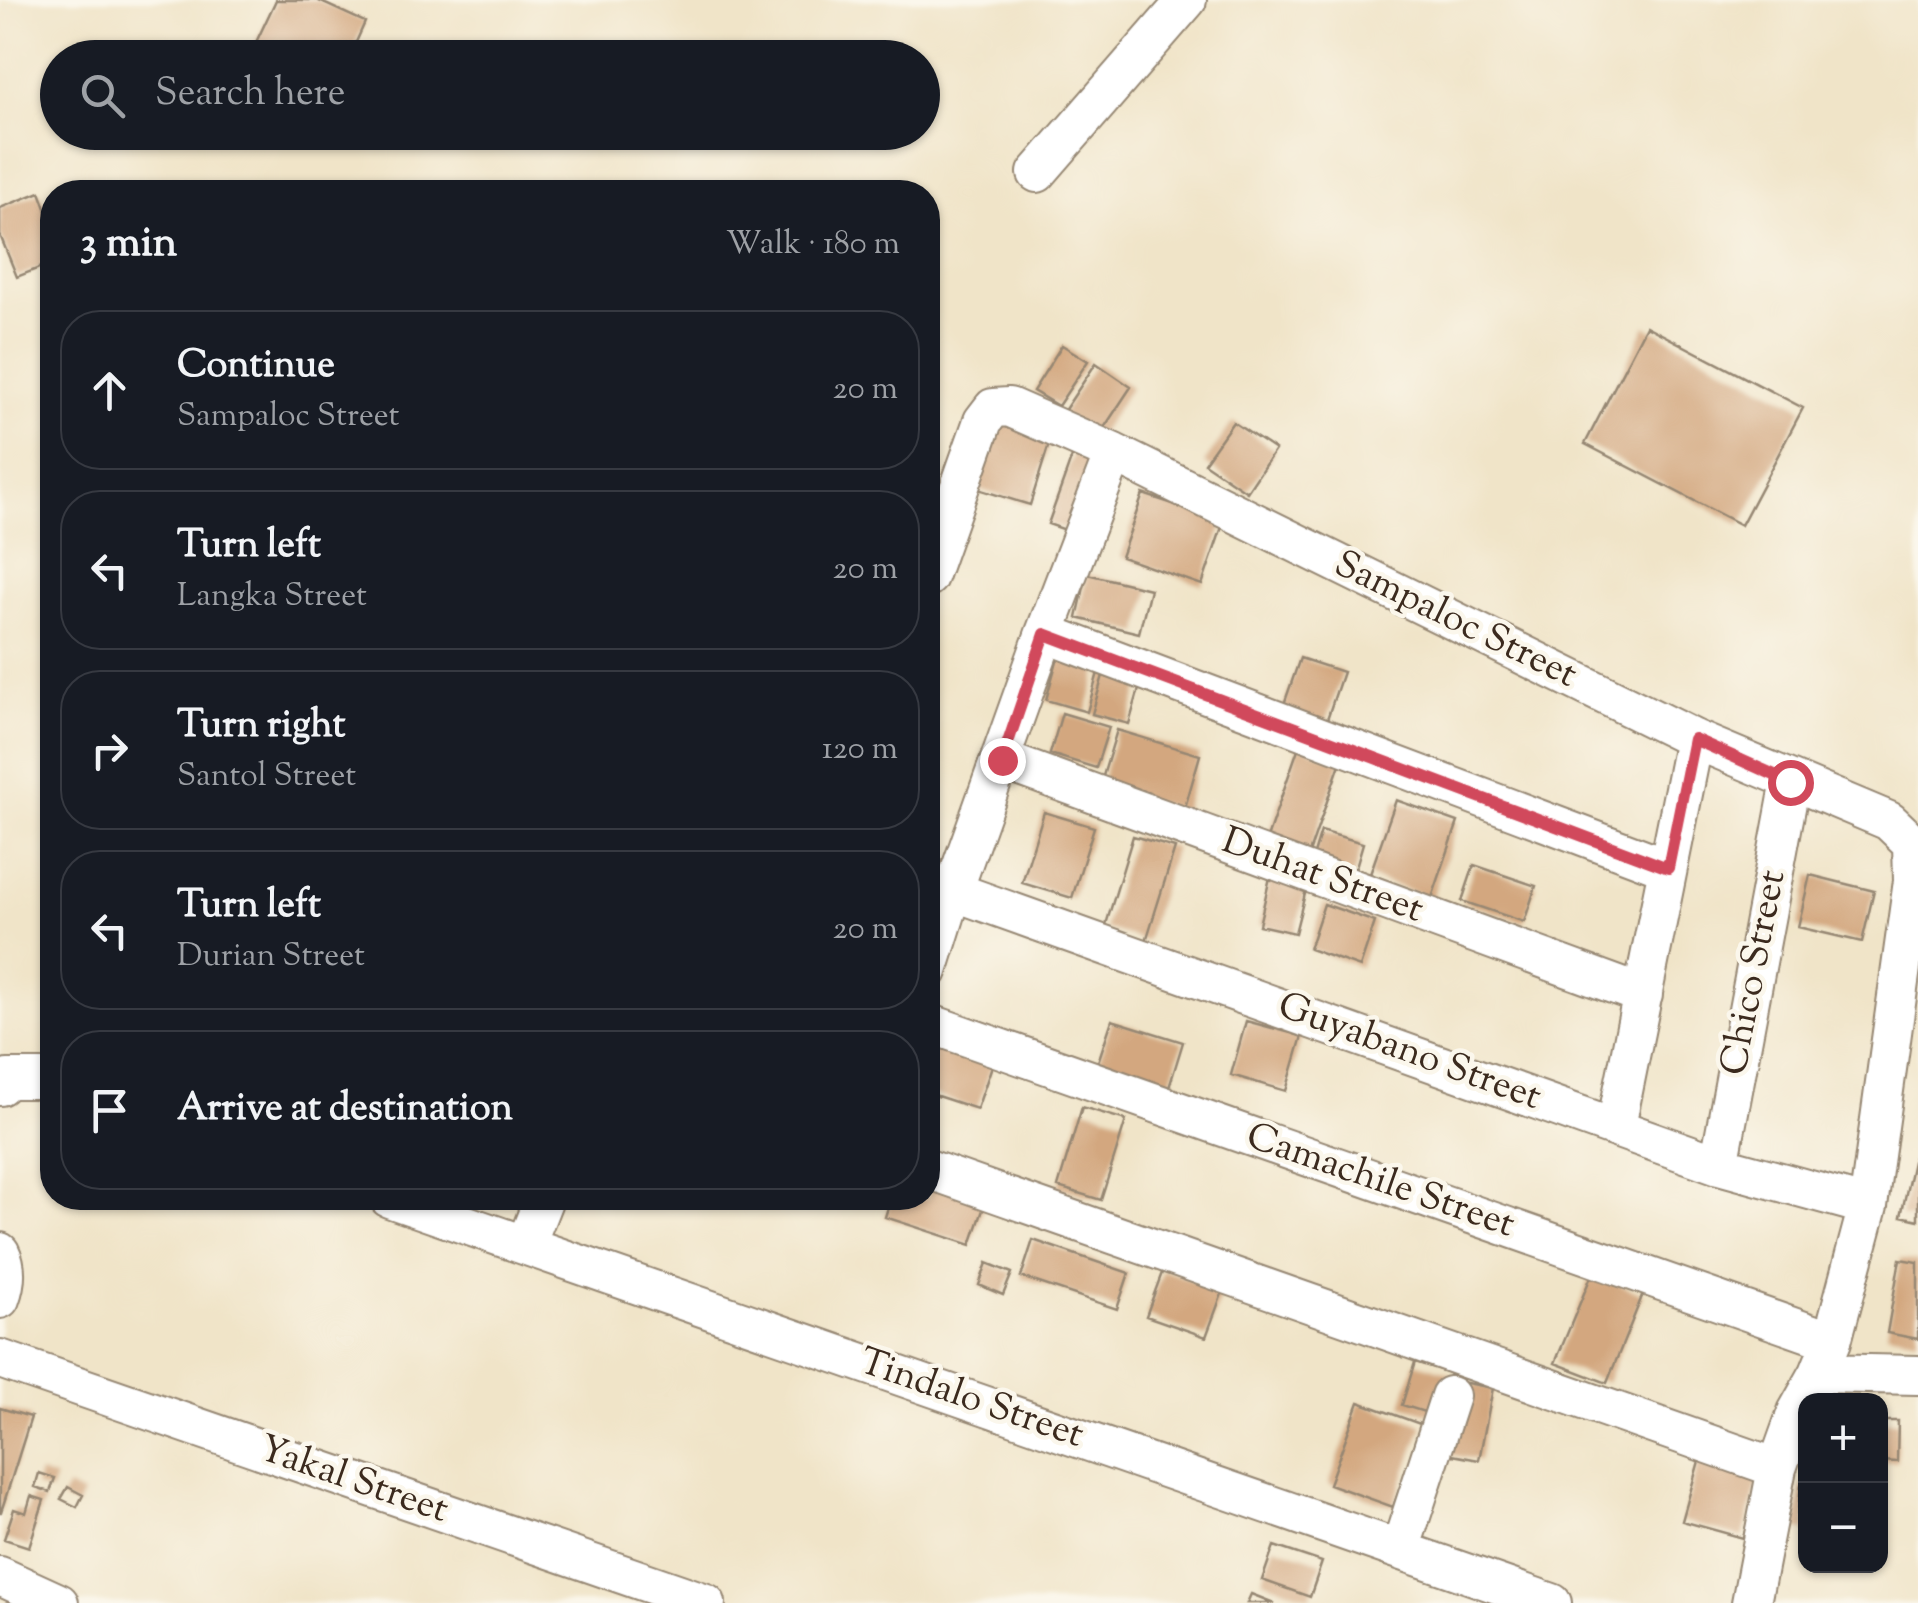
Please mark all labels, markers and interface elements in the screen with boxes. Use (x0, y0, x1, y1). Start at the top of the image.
search box (40, 40, 940, 150)
icon: search (75, 68, 130, 123)
text: Search here (155, 68, 346, 122)
text: 3 min (80, 215, 177, 275)
text: Walk · 180 m (726, 222, 900, 268)
text: Continue (177, 340, 335, 394)
icon: ahead (82, 363, 137, 418)
text: 20 m (833, 367, 898, 413)
text: Sampaloc Street (177, 394, 400, 440)
text: Turn left (177, 520, 321, 574)
street label: Sampaloc Street (1324, 539, 1586, 703)
icon: left (82, 543, 137, 598)
text: 20 m (833, 547, 898, 593)
text: Langka Street (177, 574, 367, 620)
text: Turn right (177, 700, 345, 754)
icon: right (82, 723, 137, 778)
text: 120 m (822, 727, 898, 773)
route end (980, 738, 1026, 784)
text: Santol Street (177, 754, 356, 800)
route start (1768, 760, 1814, 806)
street label: Duhat Street (1214, 816, 1430, 938)
street label: Chico Street (1709, 866, 1801, 1080)
text: Turn left (177, 880, 321, 934)
icon: left (82, 903, 137, 958)
text: 20 m (833, 907, 898, 953)
text: Durian Street (177, 934, 365, 980)
street label: Guyabano Street (1270, 980, 1548, 1126)
icon: arrive (82, 1083, 137, 1138)
text: Arrive at destination (177, 1083, 513, 1137)
street label: Camachile Street (1239, 1111, 1521, 1253)
street label: Tindalo Street (852, 1336, 1090, 1464)
map controls (1798, 1393, 1888, 1573)
button: + (1798, 1393, 1888, 1483)
street label: Yakal Street (251, 1423, 455, 1539)
button: − (1798, 1483, 1888, 1573)

